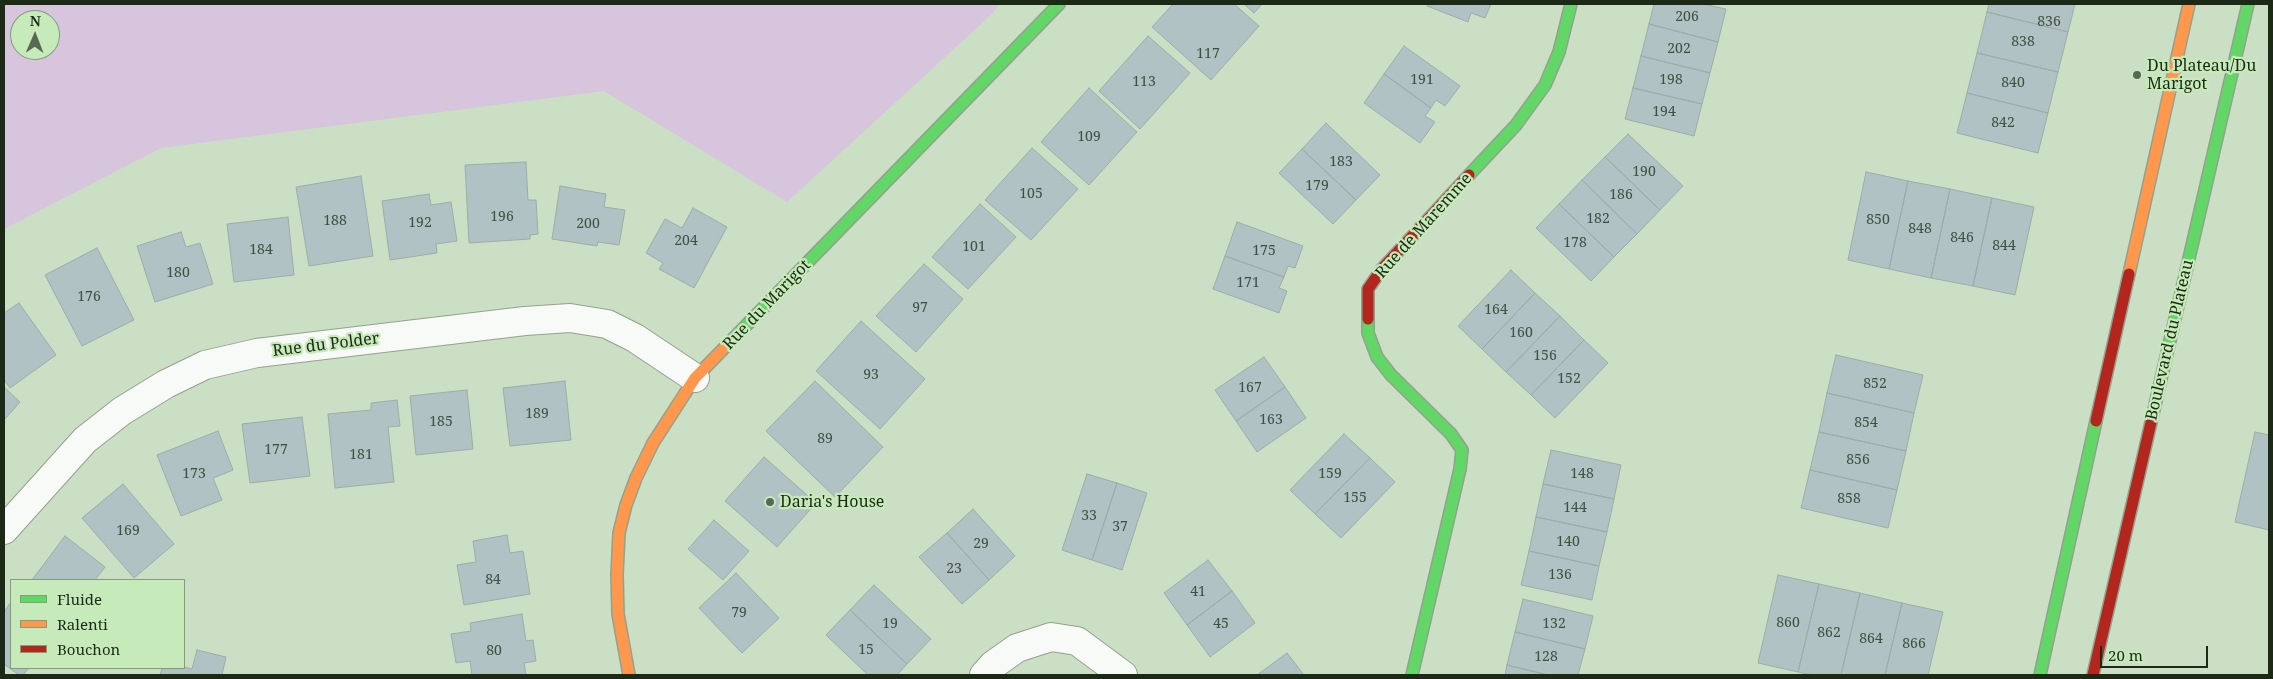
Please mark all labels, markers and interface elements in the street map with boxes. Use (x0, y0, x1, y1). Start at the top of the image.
house number: 206 (1675, 9, 1699, 25)
north arrow (10, 10, 60, 60)
text: N (30, 11, 41, 30)
house number: 836 (2037, 14, 2061, 30)
house number: 838 (2011, 34, 2035, 50)
house number: 202 (1667, 41, 1691, 57)
house number: 117 (1196, 46, 1220, 62)
place label: Du Plateau/Du Marigot (2147, 56, 2256, 94)
marker: Du Plateau/Du Marigot (2131, 69, 2143, 81)
house number: 191 (1410, 72, 1434, 88)
house number: 198 (1659, 72, 1683, 88)
house number: 113 (1132, 74, 1156, 90)
house number: 840 (2001, 75, 2025, 91)
house number: 194 (1652, 104, 1676, 120)
house number: 842 (1991, 115, 2015, 131)
house number: 109 (1077, 129, 1101, 145)
house number: 183 (1329, 154, 1353, 170)
house number: 190 (1632, 164, 1656, 180)
street label: Rue de Maremme (1372, 169, 1476, 283)
house number: 179 (1305, 178, 1329, 194)
house number: 105 (1019, 186, 1043, 202)
house number: 186 (1609, 187, 1633, 203)
house number: 196 (490, 209, 514, 225)
house number: 182 (1586, 211, 1610, 227)
house number: 850 (1866, 212, 1890, 228)
house number: 188 (323, 213, 347, 229)
house number: 192 (408, 215, 432, 231)
house number: 200 (576, 216, 600, 232)
house number: 848 (1908, 221, 1932, 237)
house number: 846 (1950, 230, 1974, 246)
house number: 204 (674, 233, 698, 249)
house number: 178 (1563, 235, 1587, 251)
house number: 844 (1992, 238, 2016, 254)
house number: 101 (962, 239, 986, 255)
house number: 184 (249, 242, 273, 258)
house number: 175 (1252, 243, 1276, 259)
street label: Rue du Marigot (719, 256, 815, 354)
street label: Boulevard du Plateau (2142, 258, 2198, 422)
house number: 180 (166, 265, 190, 281)
house number: 171 (1236, 275, 1260, 291)
house number: 176 (77, 289, 101, 305)
house number: 97 (912, 300, 928, 316)
house number: 164 (1484, 302, 1508, 318)
house number: 160 (1509, 325, 1533, 341)
street label: Rue du Polder (272, 329, 380, 361)
house number: 156 (1533, 348, 1557, 364)
house number: 93 (863, 367, 879, 383)
house number: 152 (1557, 371, 1581, 387)
house number: 852 (1863, 376, 1887, 392)
house number: 167 (1238, 380, 1262, 396)
house number: 189 (525, 406, 549, 422)
house number: 163 (1259, 412, 1283, 428)
house number: 185 (429, 414, 453, 430)
house number: 854 (1854, 415, 1878, 431)
house number: 89 (817, 431, 833, 447)
house number: 177 (264, 442, 288, 458)
house number: 181 (349, 447, 373, 463)
house number: 856 (1846, 452, 1870, 468)
house number: 173 (182, 466, 206, 482)
house number: 159 (1318, 466, 1342, 482)
house number: 148 (1570, 466, 1594, 482)
house number: 155 (1343, 490, 1367, 506)
house number: 858 (1837, 491, 1861, 507)
place label: Daria's House (780, 492, 884, 512)
marker: Daria's House (764, 496, 776, 508)
house number: 144 (1563, 500, 1587, 516)
house number: 33 (1081, 508, 1097, 524)
house number: 37 (1112, 519, 1128, 535)
house number: 169 (116, 523, 140, 539)
house number: 140 (1556, 534, 1580, 550)
house number: 29 (973, 536, 989, 552)
house number: 23 (946, 561, 962, 577)
house number: 136 (1548, 567, 1572, 583)
house number: 84 (485, 572, 501, 588)
legend (10, 579, 185, 669)
house number: 41 (1190, 584, 1206, 600)
text: Fluide (57, 589, 102, 609)
house number: 79 (731, 605, 747, 621)
text: Ralenti (57, 614, 108, 634)
house number: 860 (1776, 615, 1800, 631)
house number: 19 (882, 616, 898, 632)
house number: 45 (1213, 616, 1229, 632)
house number: 132 (1542, 616, 1566, 632)
house number: 862 (1817, 625, 1841, 641)
house number: 864 (1859, 631, 1883, 647)
house number: 866 (1902, 636, 1926, 652)
scale bar (2103, 636, 2210, 668)
text: Bouchon (57, 639, 120, 659)
house number: 15 (858, 642, 874, 658)
house number: 80 (486, 643, 502, 659)
text: 20 m (2108, 645, 2143, 665)
house number: 128 (1534, 649, 1558, 665)

